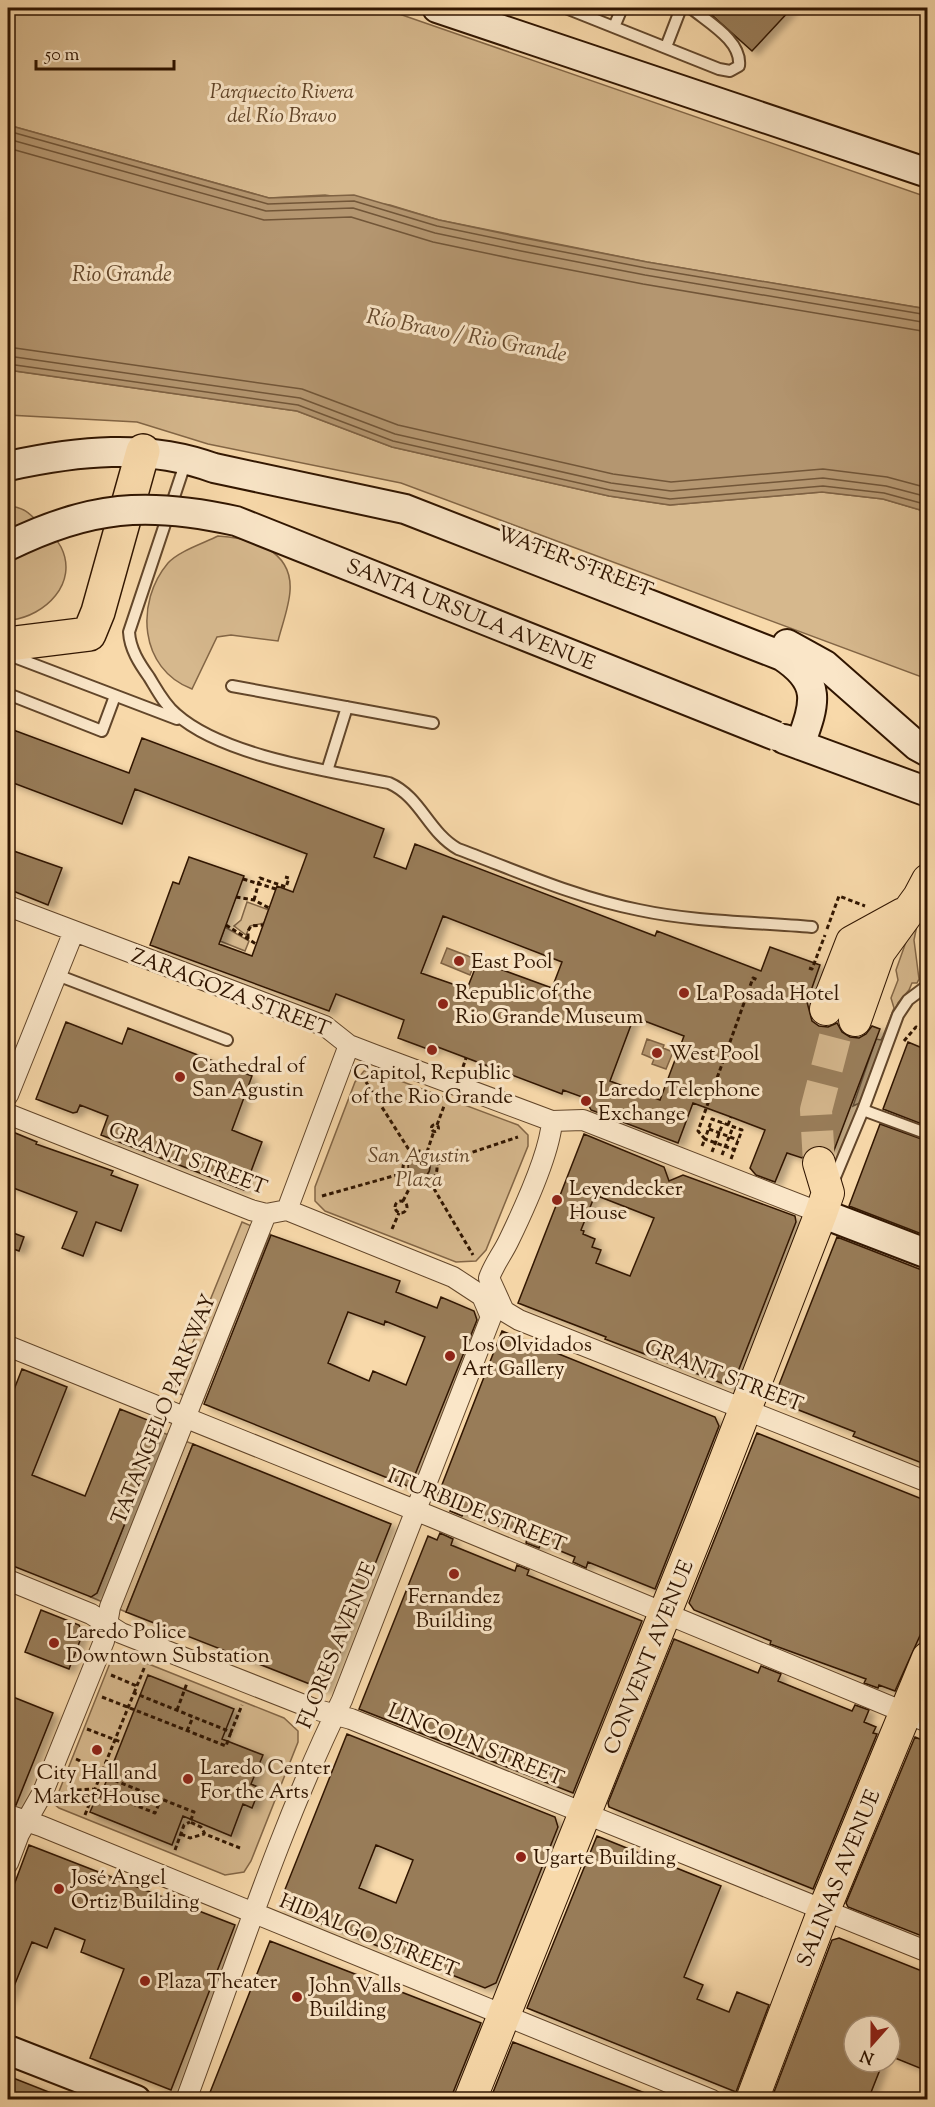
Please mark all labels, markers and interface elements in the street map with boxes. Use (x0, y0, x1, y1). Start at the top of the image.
scale bar (36, 33, 174, 71)
text: 50 m (44, 43, 80, 69)
park label: Parquecito Rivera del Río Bravo (210, 78, 354, 132)
water label: Rio Grande (72, 260, 172, 292)
water label: Río Bravo / Rio Grande (364, 302, 569, 372)
street label: WATER STREET (492, 519, 657, 607)
street label: SANTA URSULA AVENUE (341, 552, 600, 680)
street label: ZARAGOZA STREET (126, 942, 334, 1046)
place label: East Pool (471, 948, 553, 978)
marker: East Pool (452, 954, 466, 968)
place label: Republic of the Rio Grande Museum (455, 979, 643, 1033)
place label: La Posada Hotel (696, 980, 840, 1010)
marker: La Posada Hotel (677, 986, 691, 1000)
marker: Republic of the Rio Grande Museum (436, 997, 450, 1011)
place label: West Pool (669, 1040, 760, 1070)
marker: Capitol, Republic of the Rio Grande (425, 1043, 439, 1057)
marker: West Pool (650, 1046, 664, 1060)
place label: Cathedral of San Agustin (192, 1052, 307, 1106)
place label: Capitol, Republic of the Rio Grande (351, 1059, 513, 1113)
marker: Cathedral of San Agustin (173, 1070, 187, 1084)
place label: Laredo Telephone Exchange (598, 1076, 760, 1130)
marker: Laredo Telephone Exchange (579, 1094, 593, 1108)
street label: GRANT STREET (104, 1116, 271, 1204)
park label: San Agustin Plaza (368, 1142, 470, 1196)
place label: Leyendecker House (569, 1175, 683, 1229)
marker: Leyendecker House (550, 1193, 564, 1207)
street label: TATANGELO PARKWAY (105, 1290, 225, 1529)
place label: Los Olvidados Art Gallery (462, 1331, 592, 1385)
street label: GRANT STREET (640, 1333, 807, 1421)
marker: Los Olvidados Art Gallery (443, 1349, 457, 1363)
street label: ITURBIDE STREET (382, 1462, 570, 1561)
street label: CONVENT AVENUE (597, 1556, 703, 1759)
street label: FLORES AVENUE (291, 1558, 385, 1734)
marker: Fernandez Building (447, 1567, 461, 1581)
place label: Fernandez Building (408, 1583, 500, 1637)
place label: Laredo Police Downtown Substation (66, 1618, 270, 1672)
marker: Laredo Police Downtown Substation (47, 1636, 61, 1650)
street label: LINCOLN STREET (383, 1697, 568, 1795)
marker: City Hall and Market House (90, 1743, 104, 1757)
place label: Laredo Center For the Arts (200, 1754, 331, 1808)
place label: City Hall and Market House (33, 1759, 161, 1813)
marker: Laredo Center For the Arts (181, 1772, 195, 1786)
street label: SALINAS AVENUE (791, 1785, 889, 1972)
place label: Ugarte Building (533, 1844, 676, 1874)
marker: Ugarte Building (514, 1850, 528, 1864)
place label: José Angel Ortiz Building (70, 1864, 200, 1918)
marker: José Angel Ortiz Building (52, 1882, 66, 1896)
street label: HIDALGO STREET (274, 1887, 463, 1987)
place label: Plaza Theater (157, 1968, 278, 1998)
place label: John Valls Building (308, 1972, 401, 2026)
marker: Plaza Theater (138, 1974, 152, 1988)
marker: John Valls Building (290, 1990, 304, 2004)
north arrow (842, 2014, 902, 2074)
text: N (857, 2043, 878, 2069)

